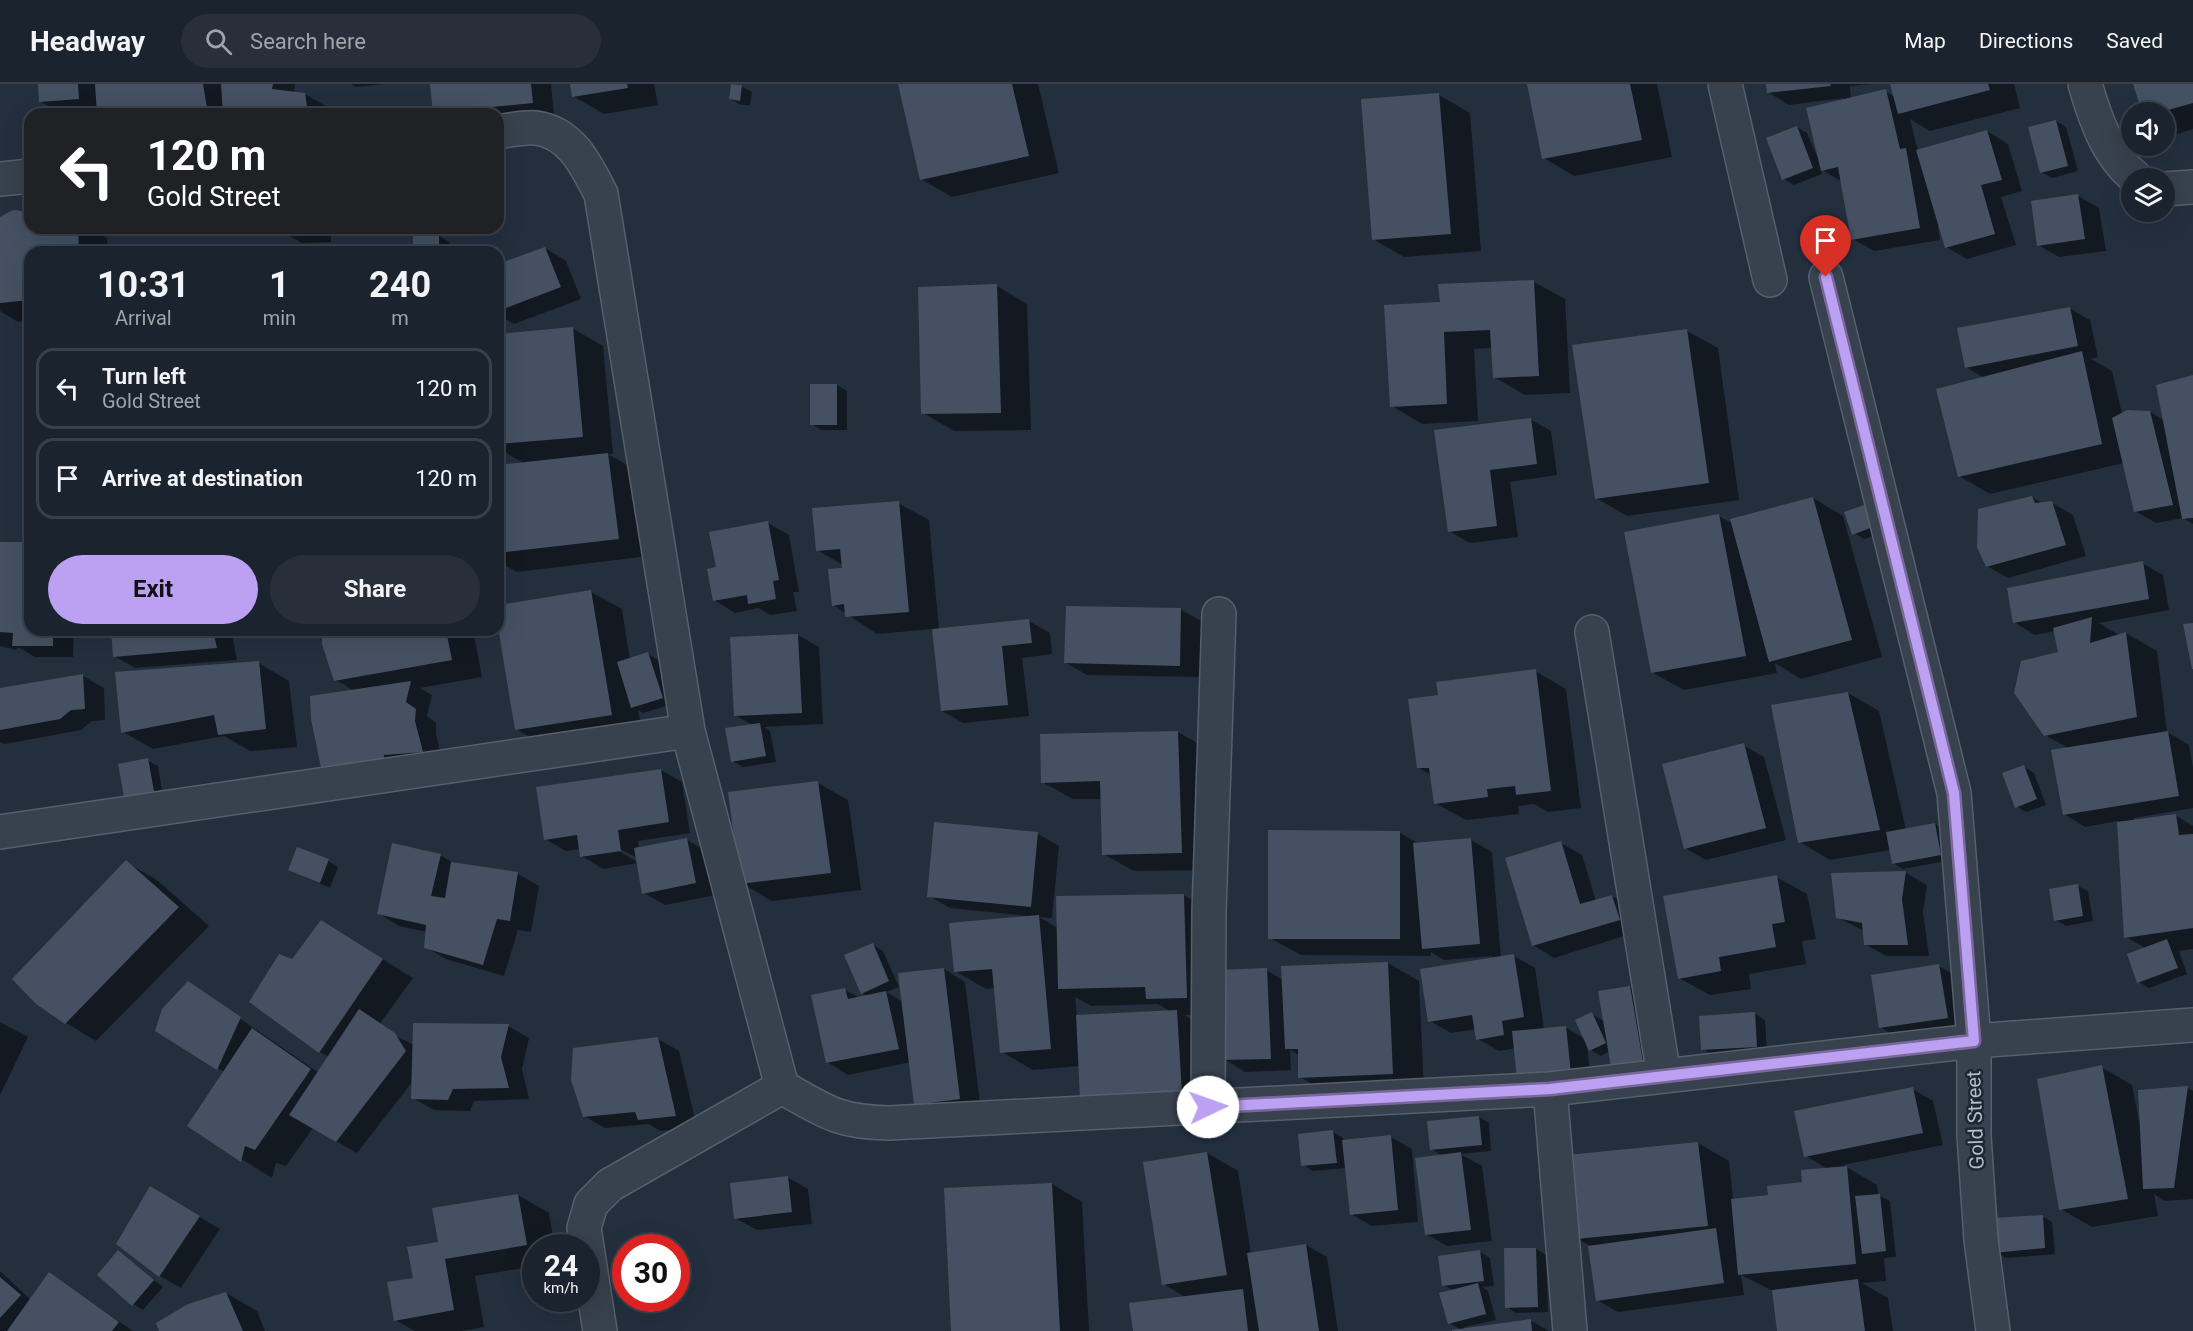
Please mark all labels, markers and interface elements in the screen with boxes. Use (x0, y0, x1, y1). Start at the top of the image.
search box (181, 14, 601, 68)
text: Headway (30, 25, 145, 58)
icon: search (202, 25, 235, 58)
text: Search here (250, 29, 366, 54)
text: Map (1904, 29, 1946, 53)
text: Directions (1979, 29, 2073, 53)
text: Saved (2106, 29, 2163, 53)
map controls (2121, 102, 2175, 222)
button: sound (2121, 102, 2175, 156)
text: 120 m (147, 131, 266, 180)
icon: left (48, 132, 126, 210)
button: layers (2121, 168, 2175, 222)
text: Gold Street (147, 181, 281, 213)
pin (1800, 215, 1851, 277)
icon: arrive (1809, 224, 1842, 257)
text: 10:31 (97, 264, 190, 306)
text: 1 (269, 264, 290, 306)
text: 240 (369, 264, 431, 306)
text: Arrival (115, 306, 172, 330)
text: min (263, 306, 296, 330)
text: m (391, 306, 409, 330)
text: Turn left (102, 364, 186, 389)
icon: left (51, 372, 84, 405)
text: 120 m (415, 376, 477, 401)
text: Gold Street (102, 389, 201, 413)
icon: arrive (51, 462, 84, 495)
text: Arrive at destination (102, 466, 303, 491)
text: 120 m (415, 466, 477, 491)
button: Exit (48, 555, 258, 624)
button: Share (270, 555, 480, 624)
street label: Gold Street (1961, 1070, 1989, 1170)
position arrow (1176, 1075, 1240, 1139)
speed limit sign: 30 (612, 1234, 690, 1312)
text: 24 (544, 1248, 578, 1283)
text: km/h (543, 1279, 579, 1297)

